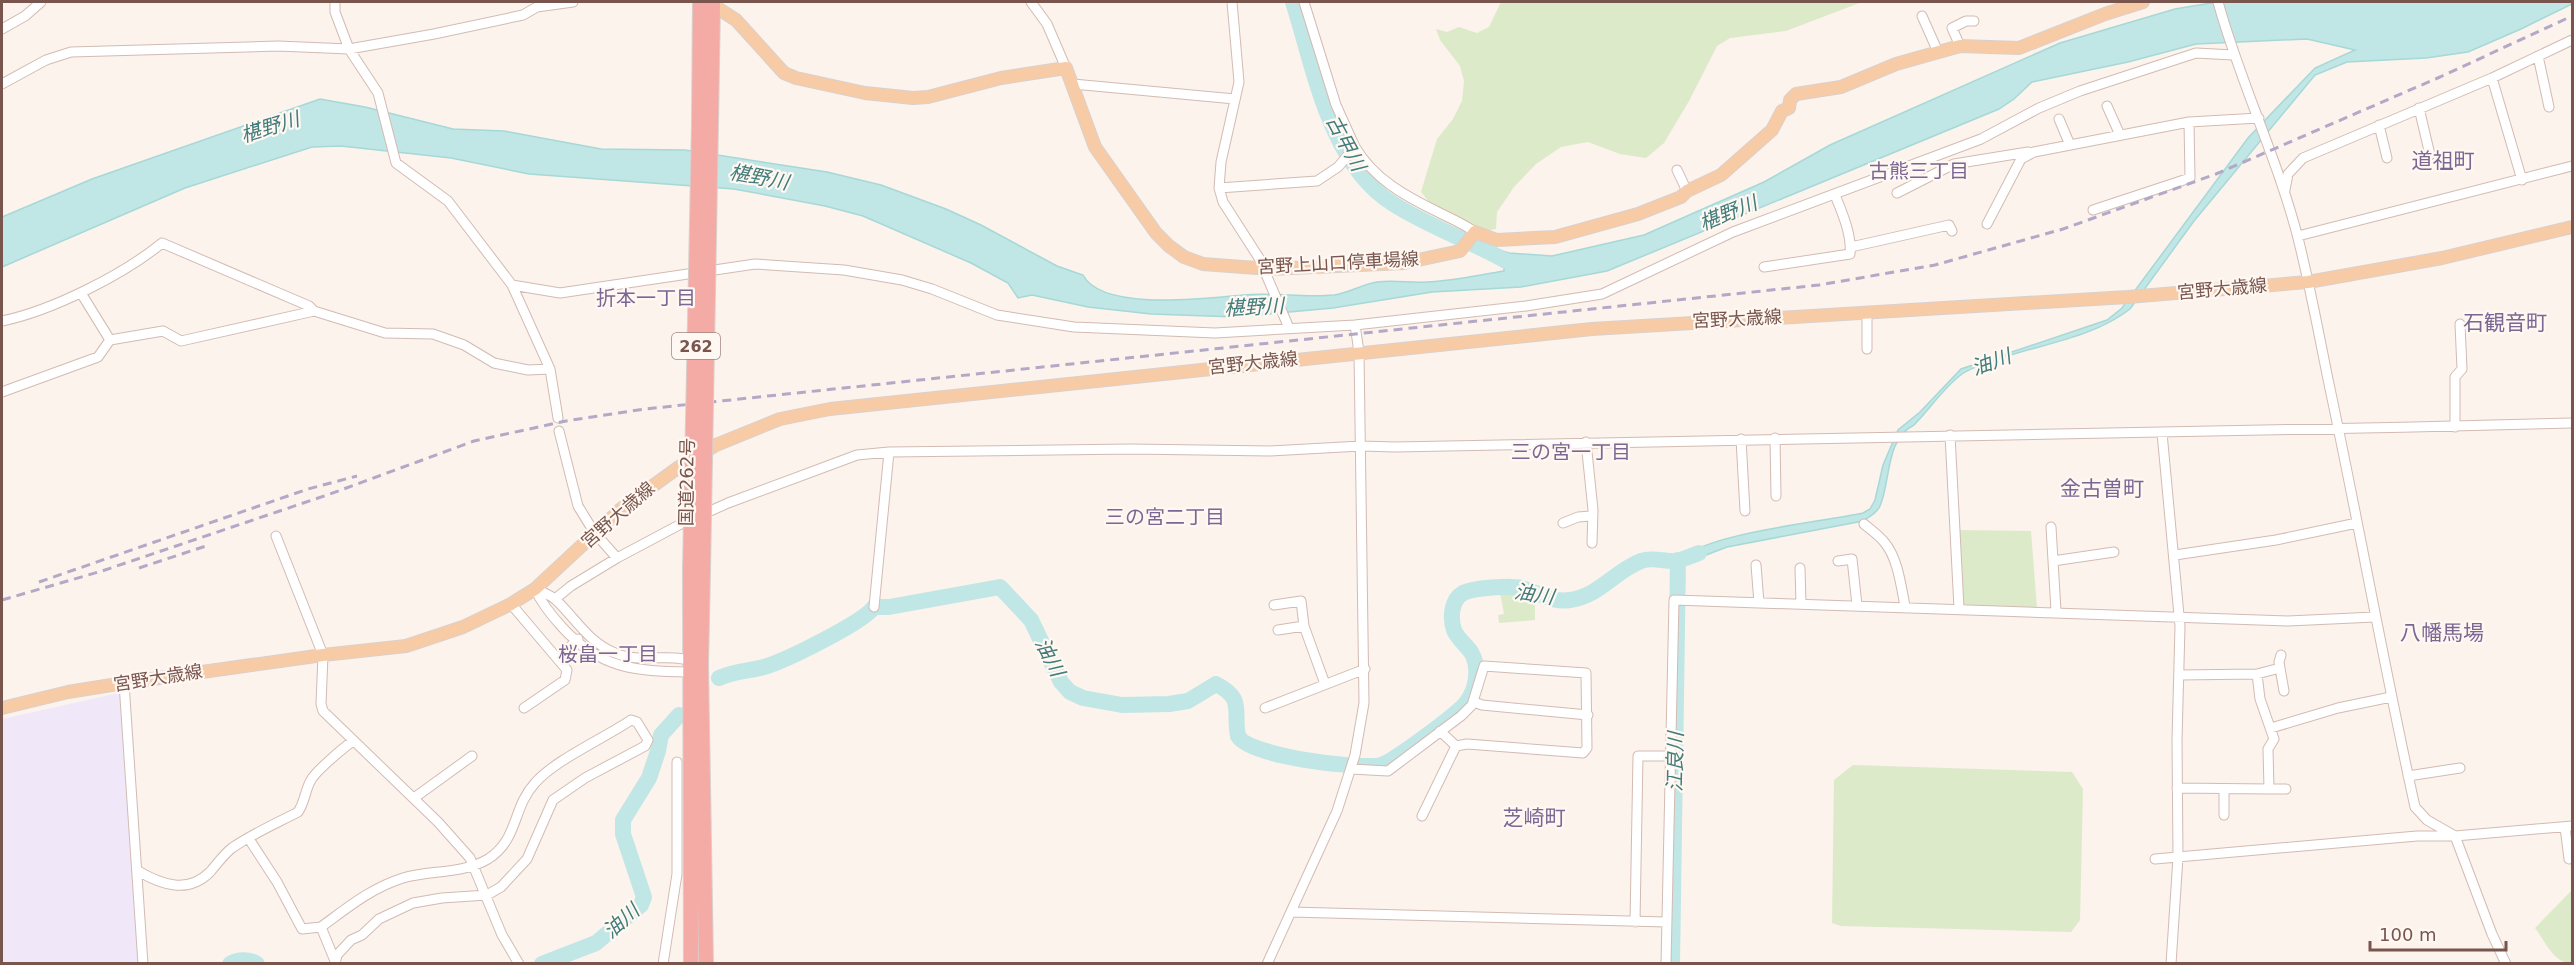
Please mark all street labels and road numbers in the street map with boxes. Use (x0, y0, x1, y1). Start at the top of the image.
street label: 宮野上山口停車場線 (1257, 248, 1419, 277)
street label: 宮野大歳線 (2176, 274, 2268, 303)
street label: 宮野大歳線 (1691, 306, 1782, 331)
road number: 262 (672, 333, 720, 359)
street label: 宮野大歳線 (1207, 347, 1299, 378)
street label: 国道262号 (675, 438, 698, 526)
street label: 宮野大歳線 (577, 477, 659, 552)
street label: 宮野大歳線 (112, 660, 204, 695)

